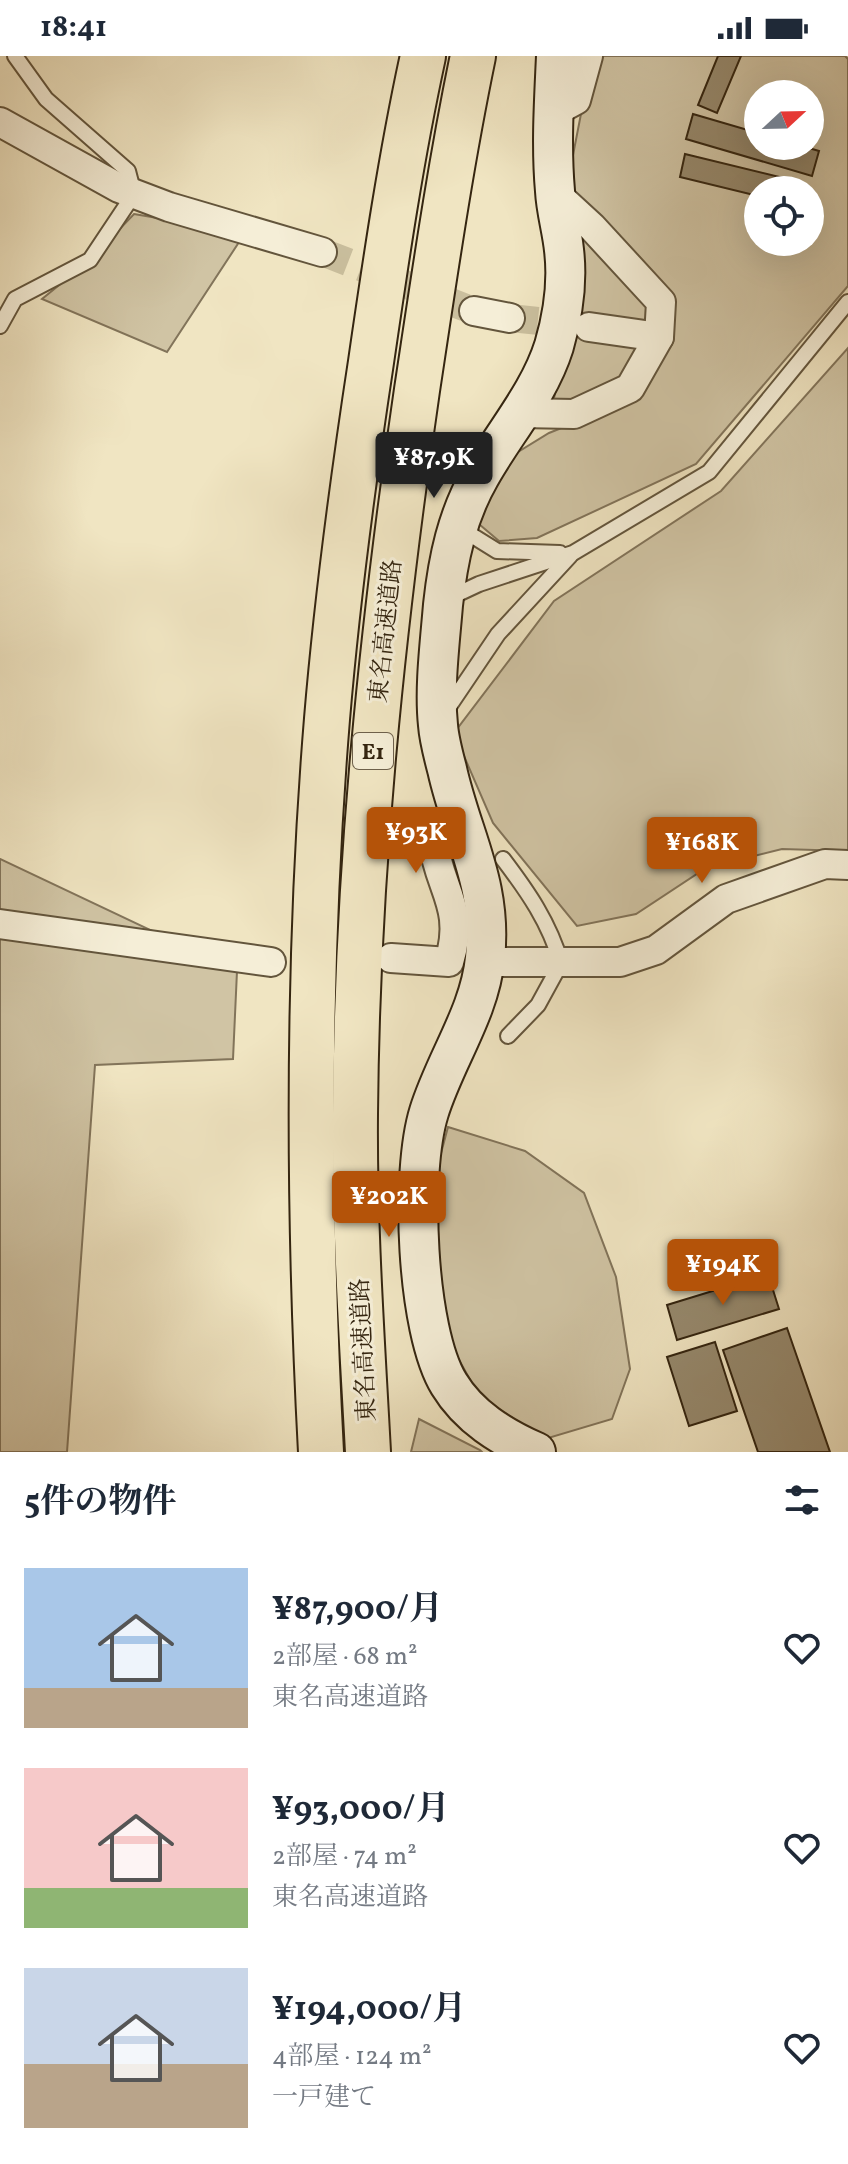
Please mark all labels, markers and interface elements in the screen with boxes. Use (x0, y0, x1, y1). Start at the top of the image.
text: 18:41 (40, 7, 107, 49)
north arrow (744, 80, 824, 160)
map controls (744, 80, 824, 256)
button: locate (744, 176, 824, 256)
pin: ¥87.9K (369, 432, 499, 500)
text: ¥87.9K (394, 440, 475, 476)
street label: 東名高速道路 (363, 558, 411, 705)
road number: E1 (353, 733, 393, 769)
pin: ¥93K (369, 807, 463, 875)
text: ¥93K (385, 815, 447, 851)
pin: ¥168K (646, 817, 758, 885)
text: ¥168K (665, 825, 739, 861)
pin: ¥202K (333, 1171, 445, 1239)
text: ¥202K (350, 1179, 428, 1215)
pin: ¥194K (667, 1239, 779, 1307)
text: ¥194K (685, 1247, 761, 1283)
street label: 東名高速道路 (344, 1277, 386, 1423)
icon: filters (780, 1478, 824, 1522)
text: 5件の物件 (24, 1480, 176, 1527)
text: ¥87,900/月 (272, 1587, 443, 1634)
icon: home (88, 1600, 184, 1696)
icon: heart (780, 1626, 824, 1670)
text: 2部屋 · 68 m² (272, 1639, 418, 1675)
text: 東名高速道路 (272, 1680, 428, 1716)
text: ¥93,000/月 (272, 1787, 450, 1834)
icon: home (88, 1800, 184, 1896)
icon: heart (780, 1826, 824, 1870)
text: 2部屋 · 74 m² (272, 1839, 417, 1875)
text: 東名高速道路 (272, 1880, 428, 1916)
text: ¥194,000/月 (272, 1987, 466, 2034)
icon: home (88, 2000, 184, 2096)
icon: heart (780, 2026, 824, 2070)
text: 4部屋 · 124 m² (272, 2039, 432, 2075)
text: 一戸建て (272, 2080, 376, 2116)

